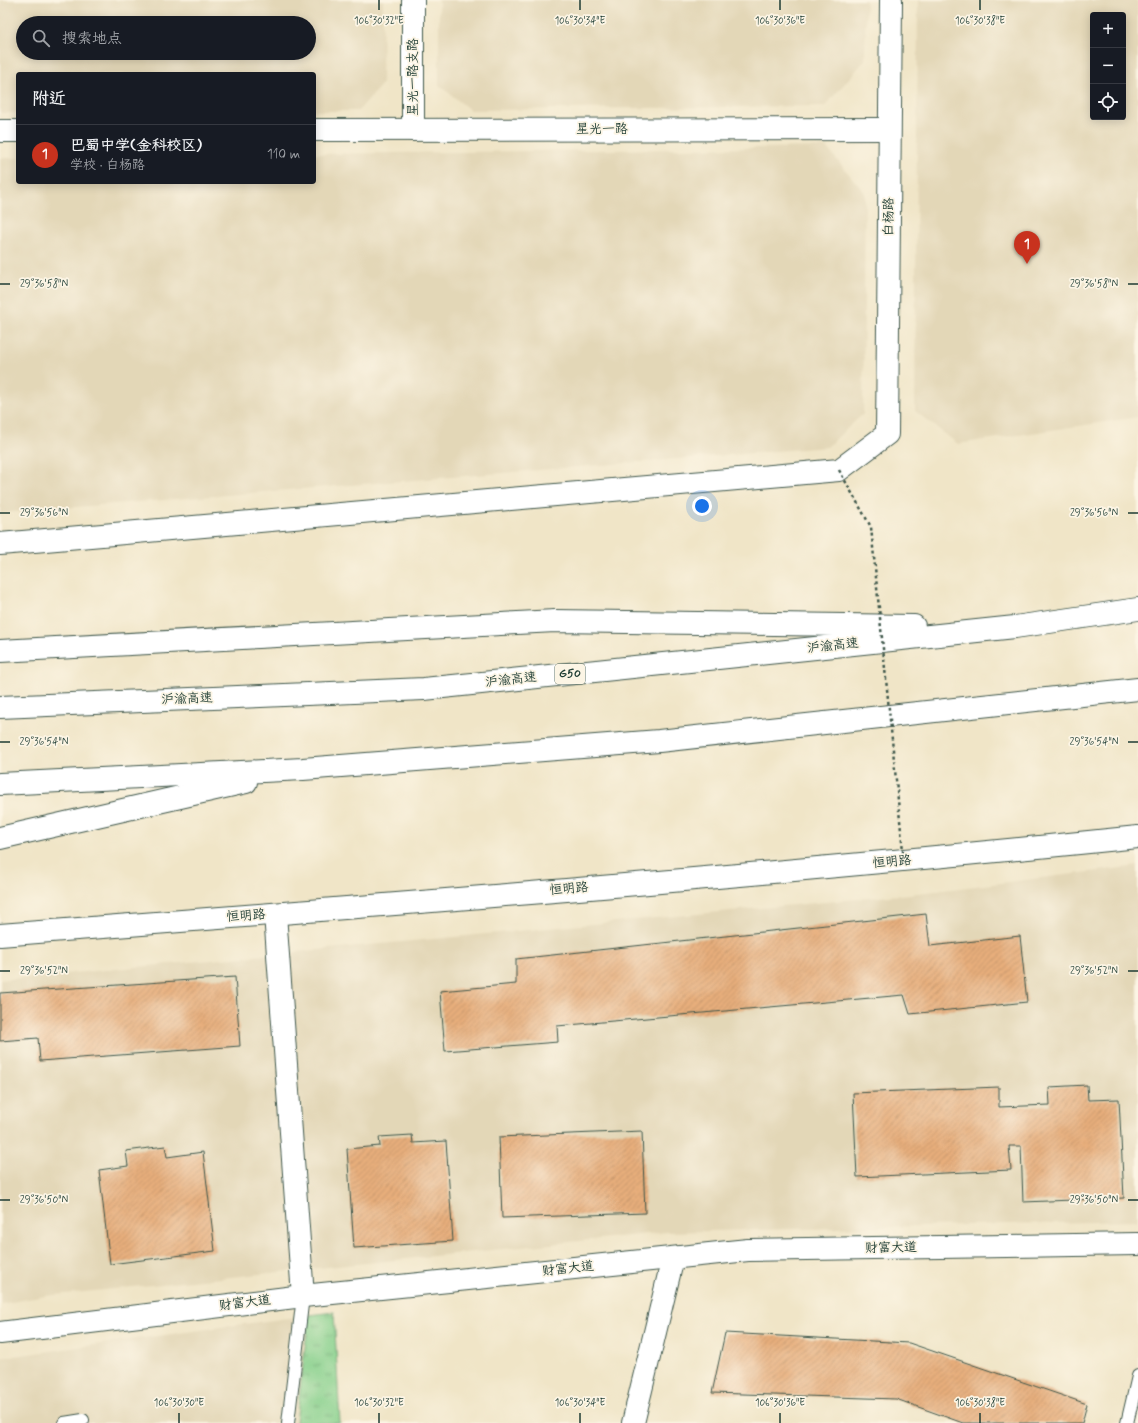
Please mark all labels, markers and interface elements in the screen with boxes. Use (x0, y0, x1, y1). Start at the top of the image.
map controls (1090, 12, 1126, 120)
button: + (1090, 12, 1126, 48)
text: 106°30'32"E (354, 14, 404, 28)
text: 106°30'34"E (555, 14, 606, 28)
text: 106°30'36"E (755, 14, 805, 28)
text: 106°30'38"E (955, 14, 1005, 28)
search box (16, 16, 316, 60)
icon: search (30, 27, 52, 49)
text: 搜索地点 (62, 29, 122, 49)
street label: 星光一路支路 (405, 38, 422, 116)
button: − (1090, 48, 1126, 84)
button: locate (1090, 84, 1126, 120)
text: 附近 (32, 88, 66, 110)
street label: 星光一路 (576, 121, 628, 138)
text: 巴蜀中学(金科校区) (70, 136, 202, 156)
text: 1 (42, 146, 48, 163)
text: 110 m (267, 146, 300, 163)
text: 学校 · 白杨路 (70, 157, 145, 174)
street label: 白杨路 (880, 197, 898, 237)
pin: 1 (1014, 231, 1040, 264)
text: 29°36'58"N (20, 277, 68, 291)
text: 29°36'58"N (1070, 277, 1118, 291)
your location (692, 496, 712, 516)
text: 29°36'56"N (20, 506, 68, 520)
text: 29°36'56"N (1070, 506, 1118, 520)
street label: 沪渝高速 (806, 635, 860, 657)
road number: G50 (555, 664, 585, 684)
street label: 沪渝高速 (484, 669, 538, 691)
street label: 沪渝高速 (161, 690, 213, 708)
text: 29°36'54"N (20, 735, 69, 749)
text: 29°36'54"N (1070, 735, 1119, 749)
street label: 恒明路 (872, 852, 912, 872)
street label: 恒明路 (549, 879, 589, 899)
street label: 恒明路 (226, 906, 266, 926)
text: 29°36'52"N (20, 964, 68, 978)
text: 29°36'52"N (1070, 964, 1118, 978)
text: 29°36'50"N (20, 1193, 69, 1207)
text: 29°36'50"N (1070, 1193, 1119, 1207)
street label: 财富大道 (865, 1239, 917, 1257)
street label: 财富大道 (541, 1258, 595, 1280)
street label: 财富大道 (218, 1291, 272, 1315)
text: 106°30'30"E (154, 1396, 204, 1410)
text: 106°30'32"E (354, 1396, 404, 1410)
text: 106°30'34"E (555, 1396, 606, 1410)
text: 106°30'36"E (755, 1396, 805, 1410)
text: 106°30'38"E (955, 1396, 1005, 1410)

